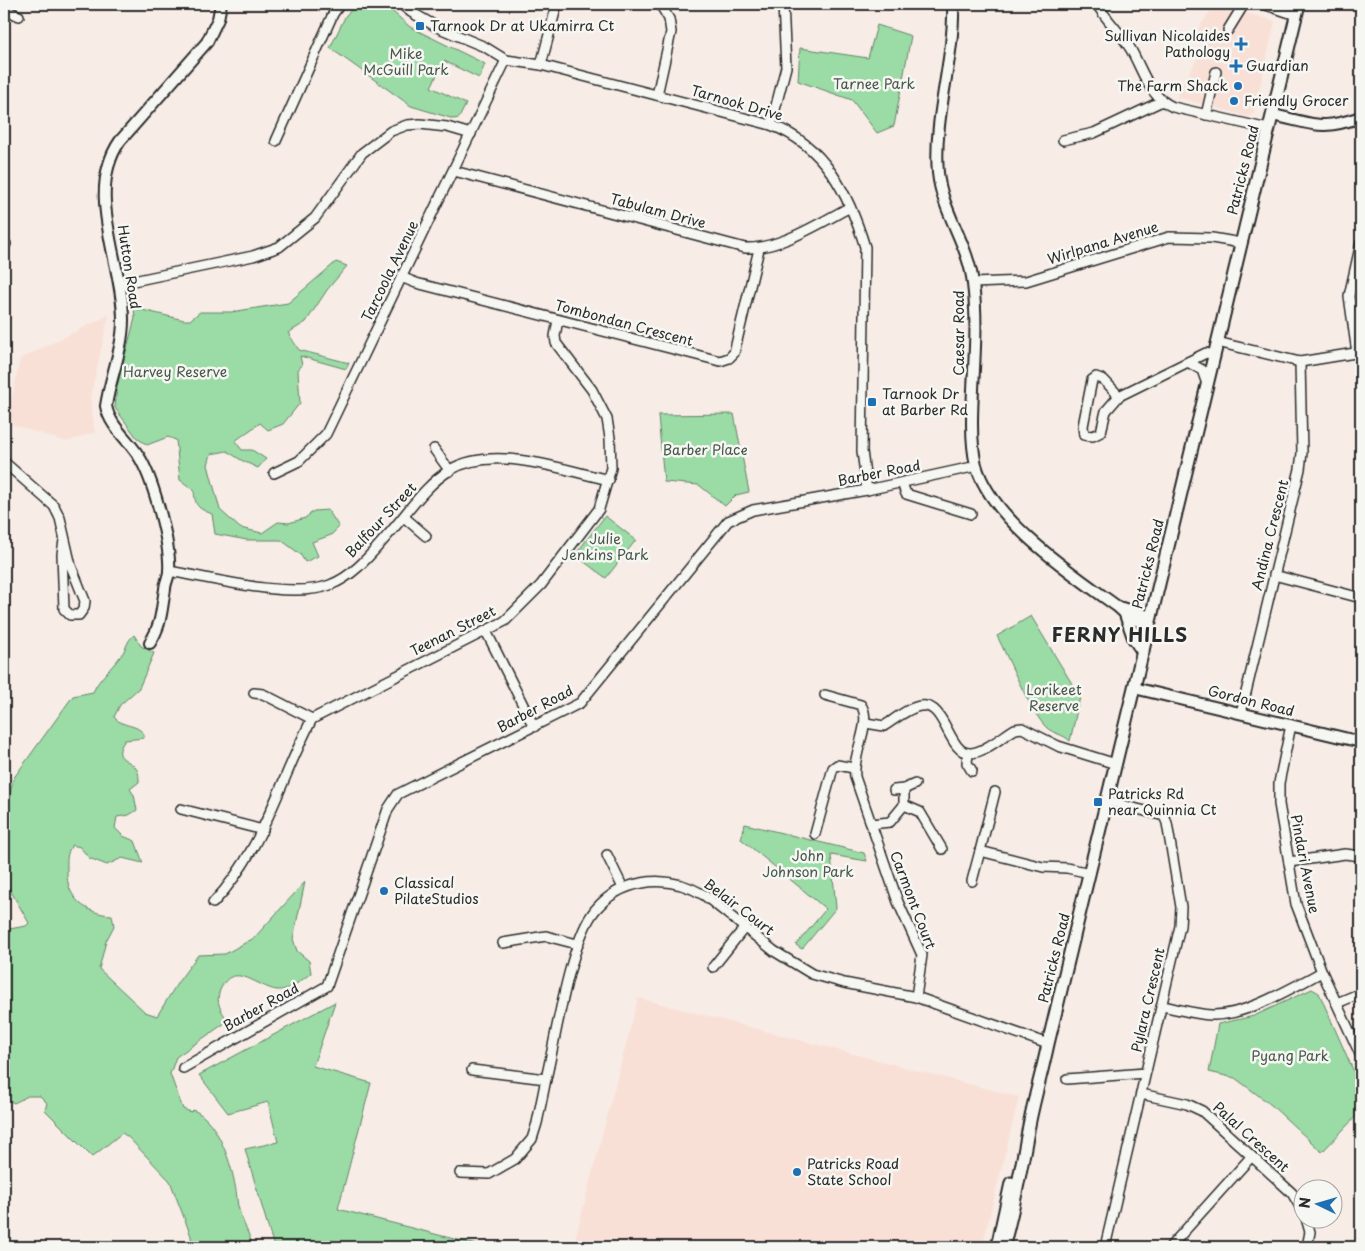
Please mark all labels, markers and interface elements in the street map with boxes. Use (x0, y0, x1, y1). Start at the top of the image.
place label: Tarnook Dr at Ukamirra Ct (430, 15, 614, 36)
marker: Tarnook Dr at Ukamirra Ct (414, 20, 426, 32)
place label: Sullivan Nicolaides Pathology (1104, 25, 1230, 62)
marker: Sullivan Nicolaides Pathology (1234, 37, 1248, 51)
park label: Mike McGuill Park (363, 43, 449, 80)
place label: Guardian (1246, 55, 1309, 76)
marker: Guardian (1230, 60, 1242, 72)
park label: Tarnee Park (833, 73, 916, 94)
place label: The Farm Shack (1117, 75, 1228, 96)
street label: Tarnook Drive (689, 79, 786, 126)
marker: The Farm Shack (1232, 80, 1244, 92)
place label: Friendly Grocer (1244, 90, 1349, 111)
marker: Friendly Grocer (1228, 95, 1240, 107)
street label: Patricks Road (1221, 123, 1264, 217)
street label: Tabulam Drive (608, 188, 708, 233)
street label: Tarcoola Avenue (356, 216, 423, 325)
street label: Wirlpana Avenue (1045, 216, 1161, 269)
street label: Hutton Road (112, 223, 147, 311)
street label: Caesar Road (948, 290, 969, 376)
street label: Tombondan Crescent (553, 294, 696, 351)
park label: Harvey Reserve (123, 361, 227, 382)
place label: Tarnook Dr at Barber Rd (882, 383, 969, 420)
marker: Tarnook Dr at Barber Rd (866, 396, 878, 408)
park label: Barber Place (663, 439, 747, 460)
street label: Barber Road (836, 454, 922, 491)
street label: Balfour Street (340, 477, 421, 562)
street label: Andina Crescent (1246, 477, 1293, 592)
street label: Patricks Road (1126, 517, 1169, 611)
park label: Julie Jenkins Park (562, 528, 649, 565)
street label: Teenan Street (406, 600, 499, 661)
district label: FERNY HILLS (1052, 620, 1188, 648)
park label: Lorikeet Reserve (1026, 679, 1082, 716)
street label: Barber Road (493, 680, 577, 737)
street label: Gordon Road (1206, 680, 1297, 721)
place label: Patricks Rd near Quinnia Ct (1108, 783, 1217, 820)
marker: Patricks Rd near Quinnia Ct (1092, 796, 1104, 808)
street label: Pindari Avenue (1286, 812, 1325, 916)
park label: John Johnson Park (762, 845, 854, 882)
street label: Carmont Court (885, 848, 942, 952)
place label: Classical PilateStudios (394, 872, 479, 909)
street label: Belair Court (700, 873, 779, 940)
marker: Classical PilateStudios (378, 885, 390, 897)
street label: Patricks Road (1032, 911, 1075, 1005)
street label: Pylara Crescent (1125, 945, 1170, 1054)
street label: Barber Road (219, 977, 302, 1036)
park label: Pyang Park (1251, 1045, 1329, 1066)
street label: Palal Crescent (1208, 1096, 1294, 1177)
place label: Patricks Road State School (807, 1153, 899, 1190)
marker: Patricks Road State School (791, 1166, 803, 1178)
north arrow (1292, 1178, 1342, 1228)
text: N (1294, 1196, 1315, 1209)

